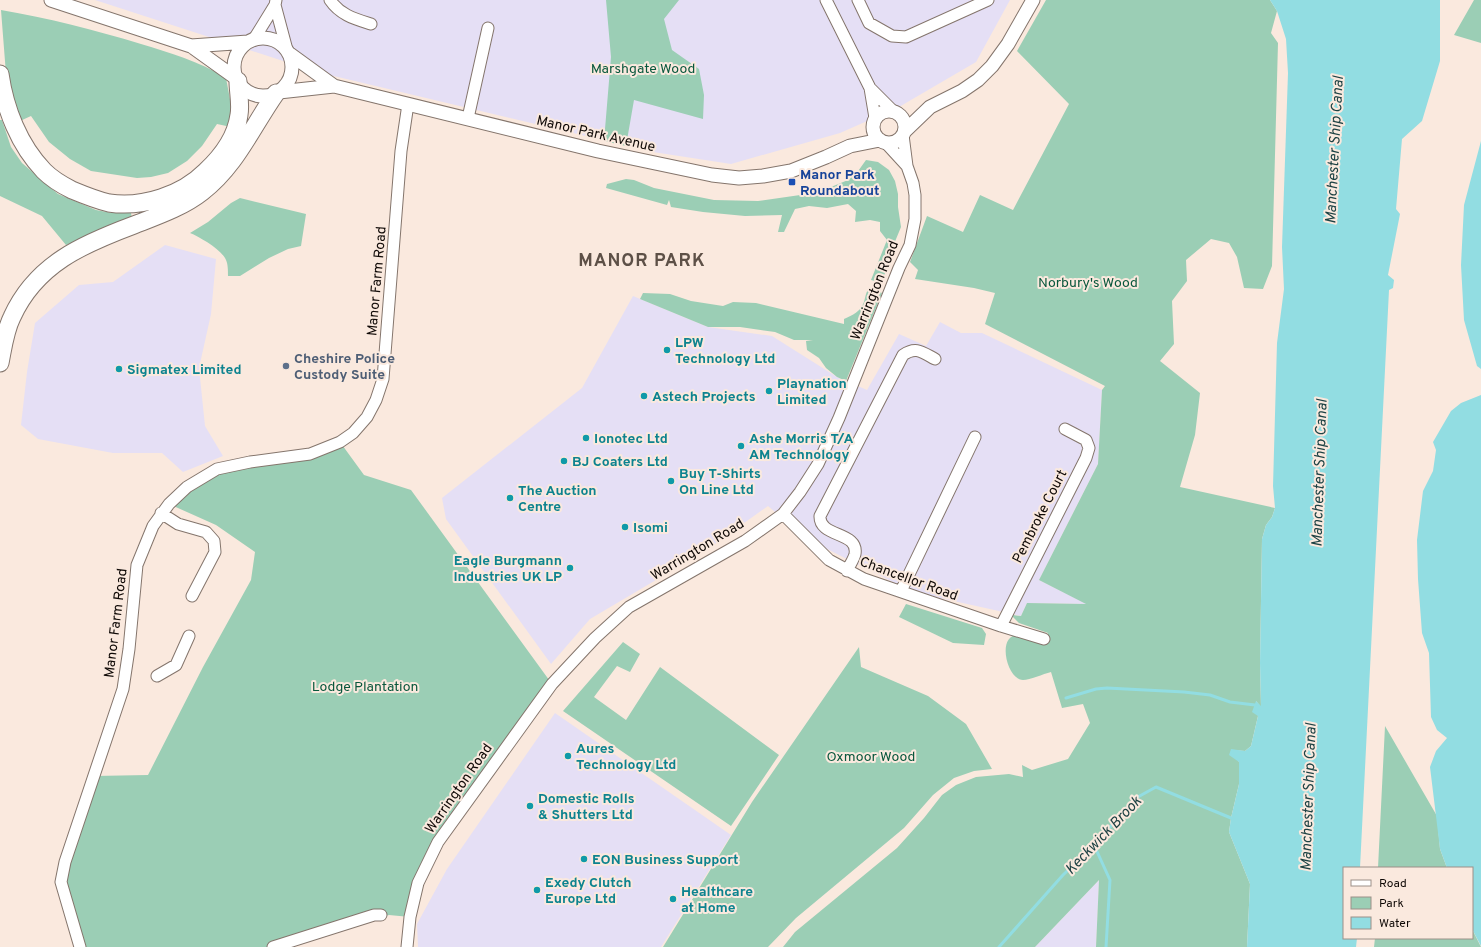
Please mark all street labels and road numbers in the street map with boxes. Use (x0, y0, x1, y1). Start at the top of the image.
street label: Manor Park Avenue (535, 113, 657, 156)
street label: Manor Farm Road (364, 226, 391, 337)
street label: Warrington Road (848, 238, 903, 343)
street label: Pembroke Court (1009, 467, 1071, 566)
street label: Warrington Road (648, 516, 747, 585)
street label: Chancellor Road (857, 554, 960, 605)
street label: Manor Farm Road (101, 567, 132, 679)
street label: Warrington Road (422, 741, 497, 837)

